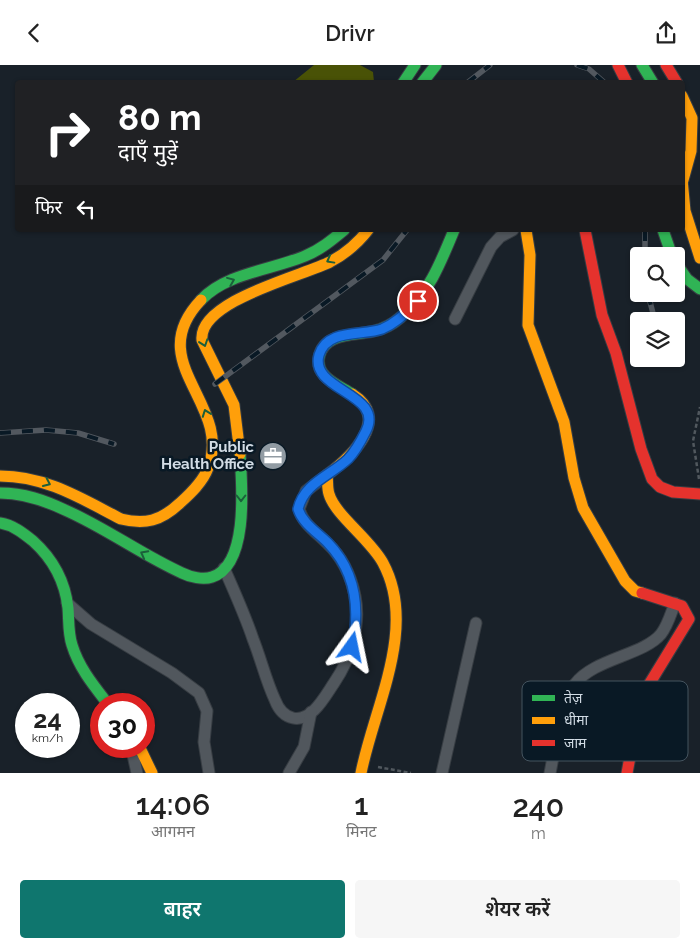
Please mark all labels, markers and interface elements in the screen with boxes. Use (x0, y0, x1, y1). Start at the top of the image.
icon: back (20, 19, 48, 47)
icon: share (652, 19, 680, 47)
text: Drivr (325, 20, 375, 46)
text: 80 m (118, 97, 202, 138)
icon: right (35, 100, 100, 165)
text: दाएँ मुड़ें (118, 139, 178, 165)
icon: left (72, 195, 100, 223)
text: फिर (35, 196, 62, 218)
map controls (630, 247, 685, 367)
button: search (630, 247, 685, 302)
one-way arrow (327, 254, 336, 264)
one-way arrow (226, 276, 235, 287)
pin (397, 280, 439, 322)
icon: arrive (404, 287, 432, 315)
button: layers (630, 312, 685, 367)
one-way arrow (198, 339, 208, 347)
one-way arrow (202, 409, 212, 418)
place label: Public Health Office (161, 438, 255, 473)
office icon: Public Health Office (258, 441, 288, 471)
one-way arrow (42, 477, 51, 487)
one-way arrow (236, 494, 246, 502)
one-way arrow (140, 550, 149, 560)
position arrow (325, 620, 377, 672)
legend (522, 681, 688, 761)
text: तेज़ (564, 689, 583, 706)
speed limit sign: 30 (90, 693, 155, 758)
text: 24 (33, 704, 62, 734)
text: धीमा (564, 712, 589, 728)
text: km/h (32, 731, 63, 745)
text: जाम (564, 735, 587, 751)
text: 14:06 (136, 787, 210, 822)
text: 1 (354, 787, 368, 822)
text: 240 (512, 789, 564, 824)
text: आगमन (151, 822, 195, 841)
text: मिनट (346, 822, 377, 841)
text: m (531, 824, 546, 843)
button: बाहर (20, 880, 345, 938)
button: शेयर करें (355, 880, 680, 938)

